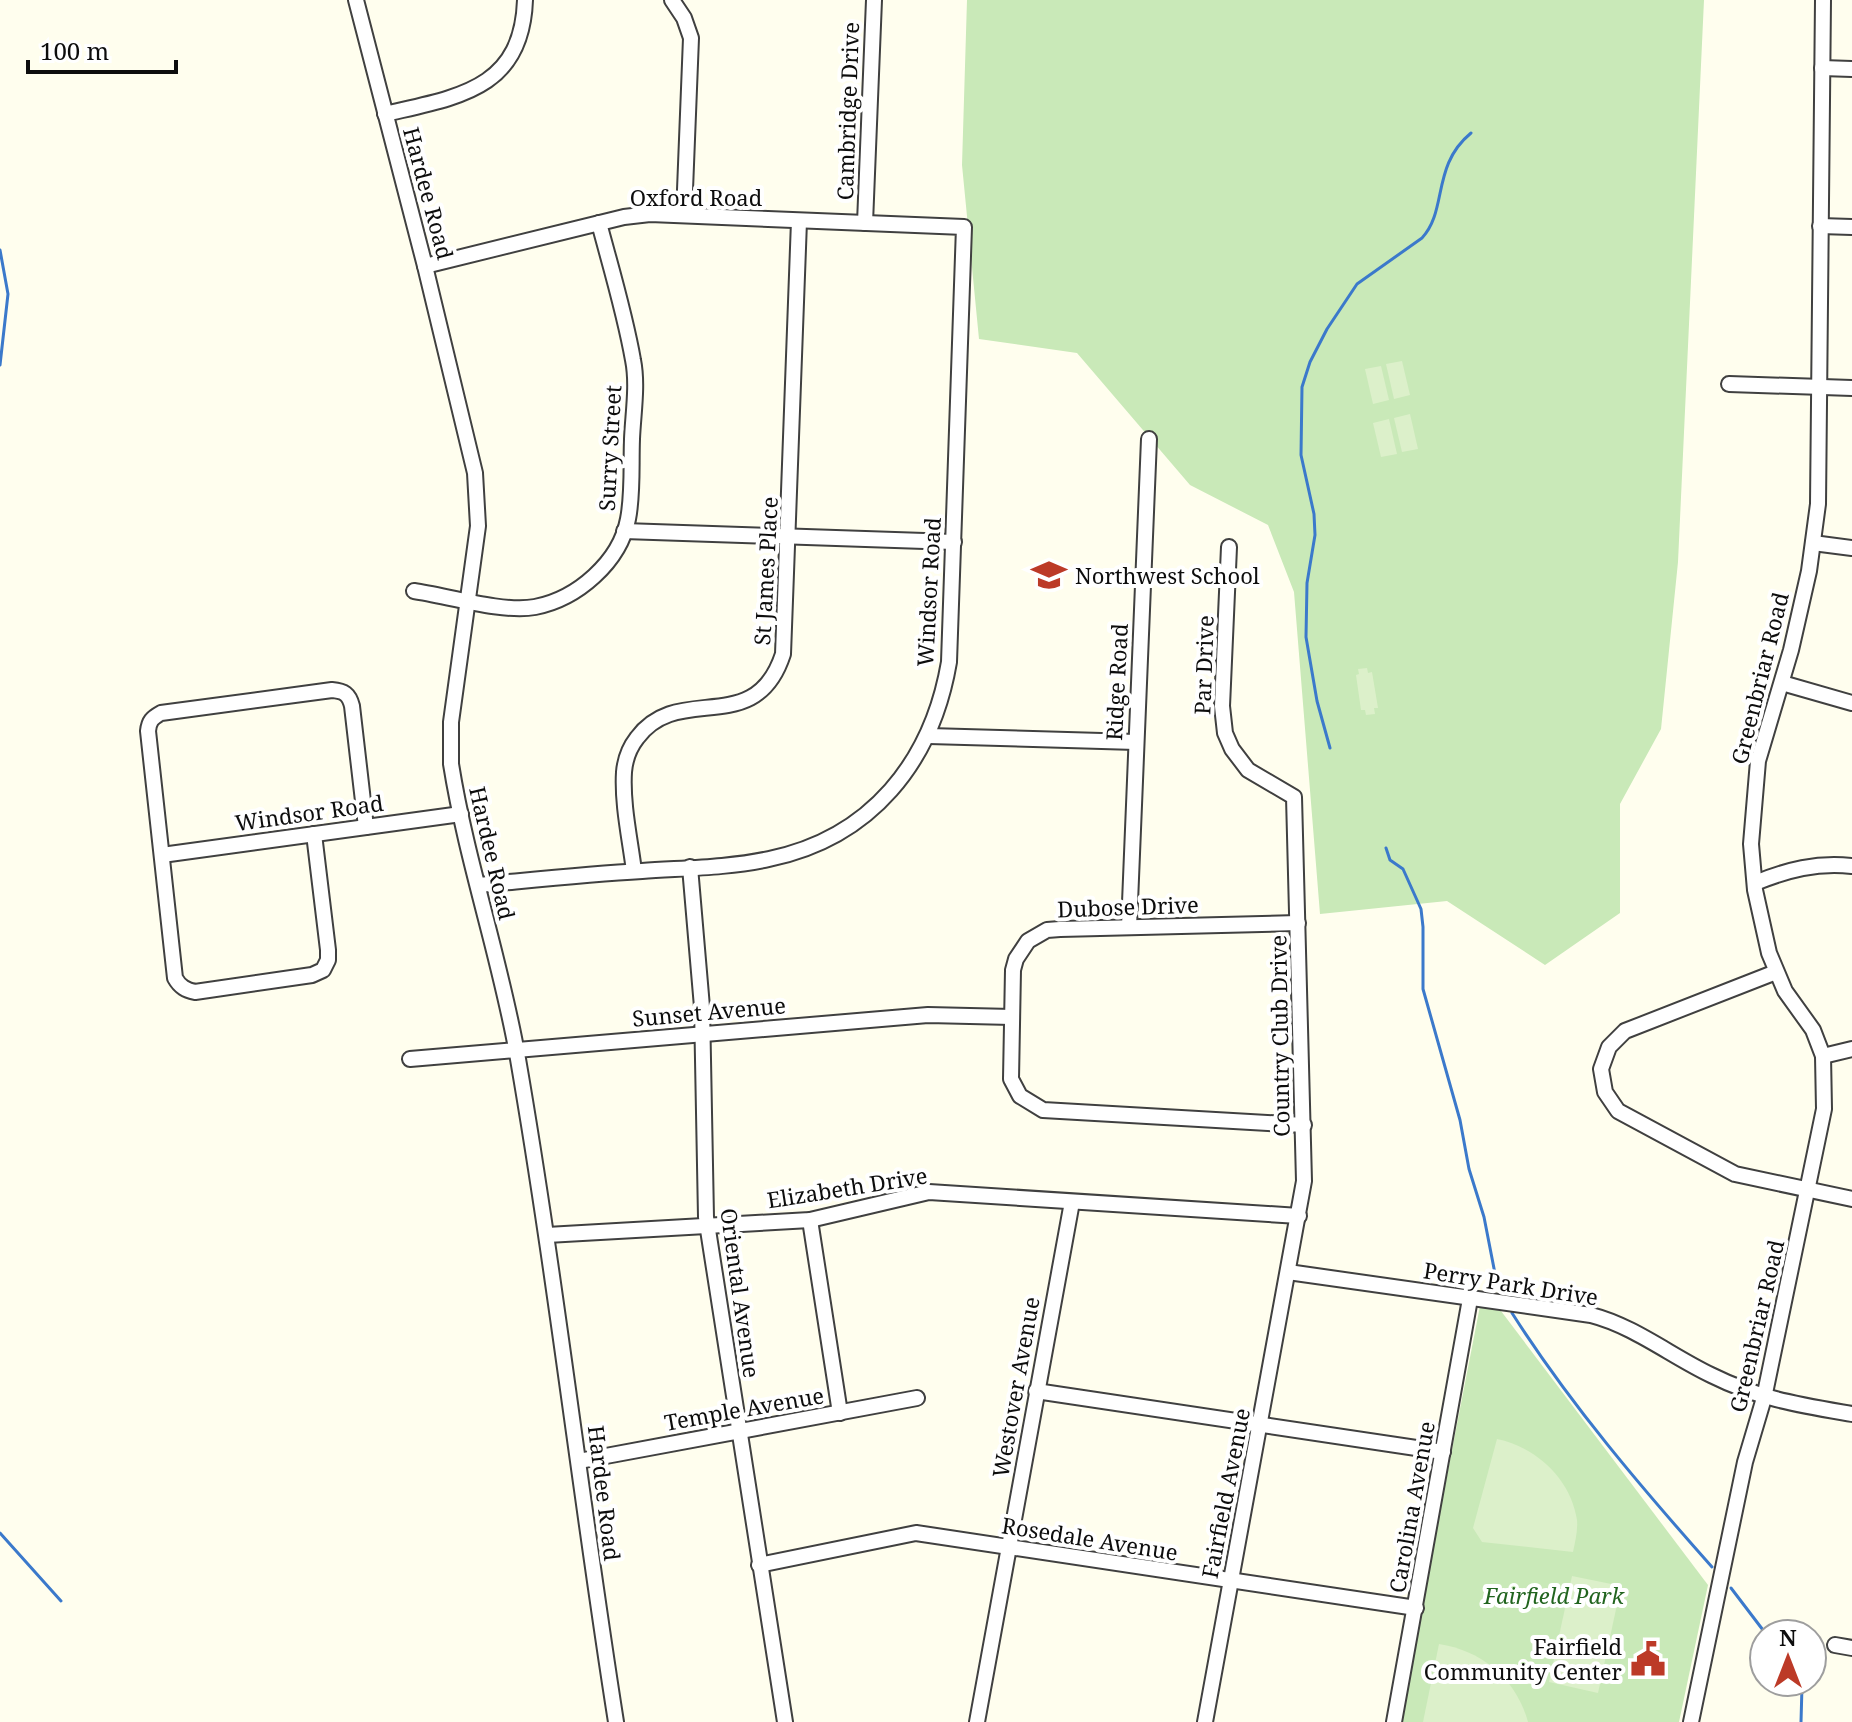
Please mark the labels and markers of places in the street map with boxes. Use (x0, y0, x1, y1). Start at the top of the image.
school or university icon: Northwest School (1030, 556, 1068, 594)
place label: Northwest School (1075, 560, 1260, 590)
place label: Fairfield Community Center (1424, 1631, 1623, 1686)
public building icon: Fairfield Community Center (1629, 1640, 1667, 1678)

